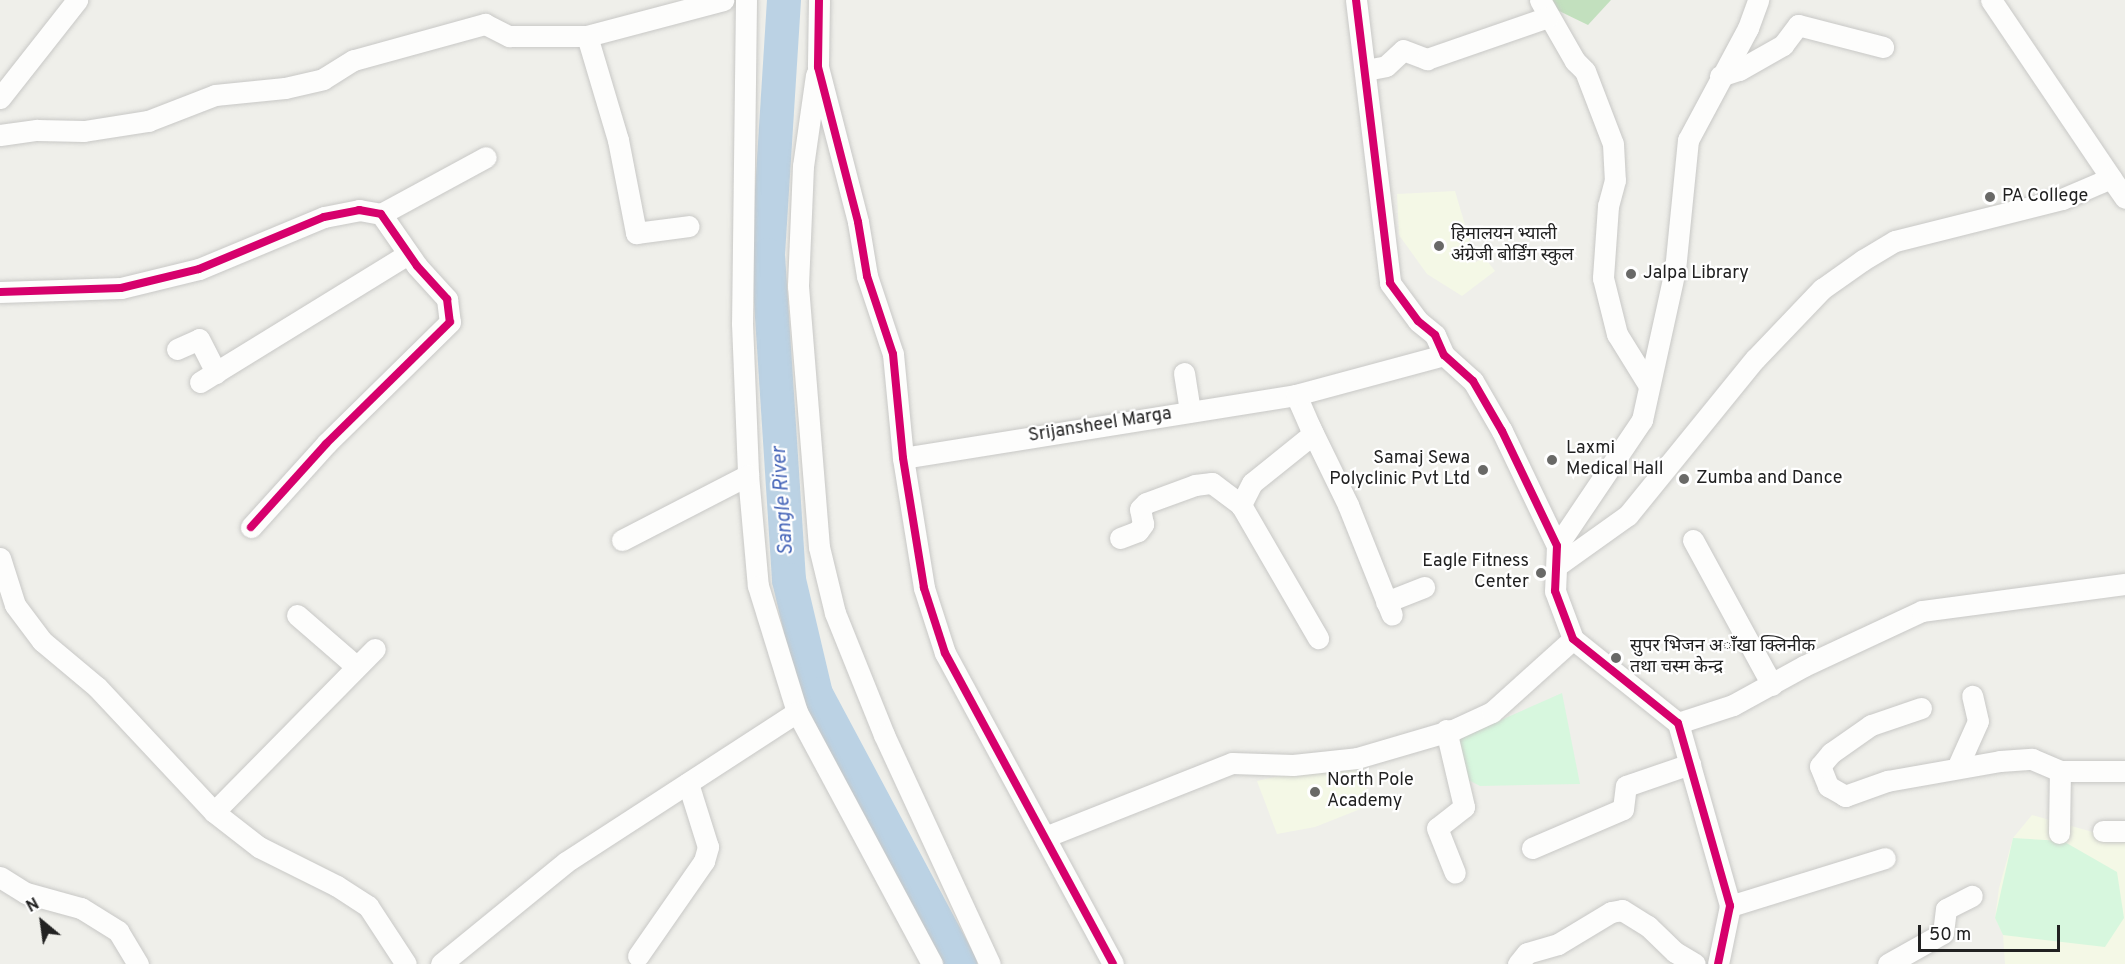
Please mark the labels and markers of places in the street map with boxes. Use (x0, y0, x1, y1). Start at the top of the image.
place label: PA College (2002, 186, 2089, 208)
marker: PA College (1983, 190, 1997, 204)
place label: हिमालयन भ्याली अंग्रेजी बोर्डिंग स्कुल (1451, 225, 1574, 268)
marker: हिमालयन भ्याली अंग्रेजी बोर्डिंग स्कुल (1432, 239, 1446, 253)
place label: Jalpa Library (1643, 263, 1749, 285)
marker: Jalpa Library (1624, 267, 1638, 281)
place label: Laxmi Medical Hall (1566, 439, 1663, 482)
place label: Samaj Sewa Polyclinic Pvt Ltd (1329, 449, 1470, 492)
marker: Laxmi Medical Hall (1543, 451, 1561, 469)
marker: Samaj Sewa Polyclinic Pvt Ltd (1474, 461, 1492, 479)
place label: Zumba and Dance (1696, 468, 1843, 490)
marker: Zumba and Dance (1677, 472, 1691, 486)
place label: Eagle Fitness Center (1422, 552, 1529, 594)
marker: Eagle Fitness Center (1534, 566, 1548, 580)
place label: सुपर भिजन अाँखा क्लिनीक तथा चस्म केन्द्र (1630, 637, 1815, 680)
marker: सुपर भिजन अाँखा क्लिनीक तथा चस्म केन्द्र (1607, 649, 1625, 667)
place label: North Pole Academy (1327, 771, 1414, 814)
marker: North Pole Academy (1308, 785, 1322, 799)

